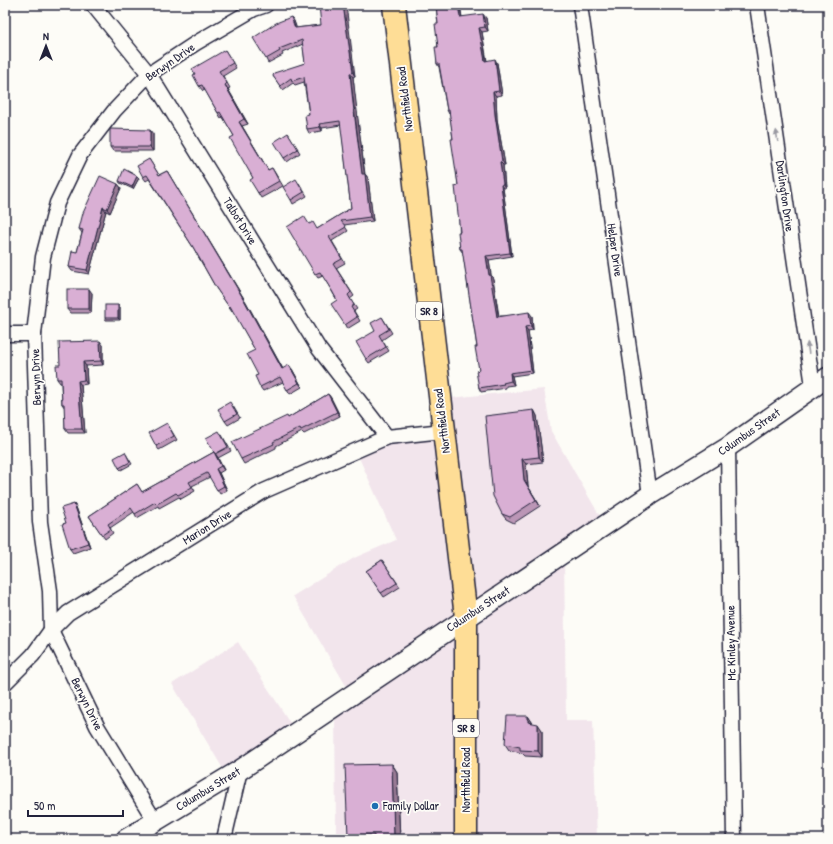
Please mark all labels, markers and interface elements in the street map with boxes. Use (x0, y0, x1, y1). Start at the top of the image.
north arrow (26, 26, 66, 66)
text: N (43, 29, 49, 43)
street label: Berwyn Drive (142, 38, 198, 85)
street label: Northfield Road (392, 66, 417, 132)
one-way arrow (774, 130, 780, 142)
street label: Darlington Drive (772, 159, 799, 233)
street label: Talbot Drive (219, 194, 262, 248)
street label: Helper Drive (603, 222, 628, 278)
road number: SR 8 (416, 302, 442, 320)
one-way arrow (805, 341, 811, 354)
street label: Berwyn Drive (26, 348, 45, 406)
street label: Northfield Road (429, 388, 454, 454)
street label: Columbus Street (714, 403, 784, 459)
street label: Marion Drive (179, 505, 235, 548)
street label: Columbus Street (443, 581, 514, 635)
street label: Mc Kinley Avenue (721, 605, 740, 681)
street label: Berwyn Drive (67, 674, 108, 733)
road number: SR 8 (453, 719, 479, 737)
street label: Northfield Road (457, 747, 474, 812)
street label: Columbus Street (172, 762, 244, 815)
scale bar (28, 792, 123, 818)
text: 50 m (34, 797, 55, 814)
place label: Family Dollar (382, 797, 439, 814)
marker: Family Dollar (370, 801, 380, 811)

